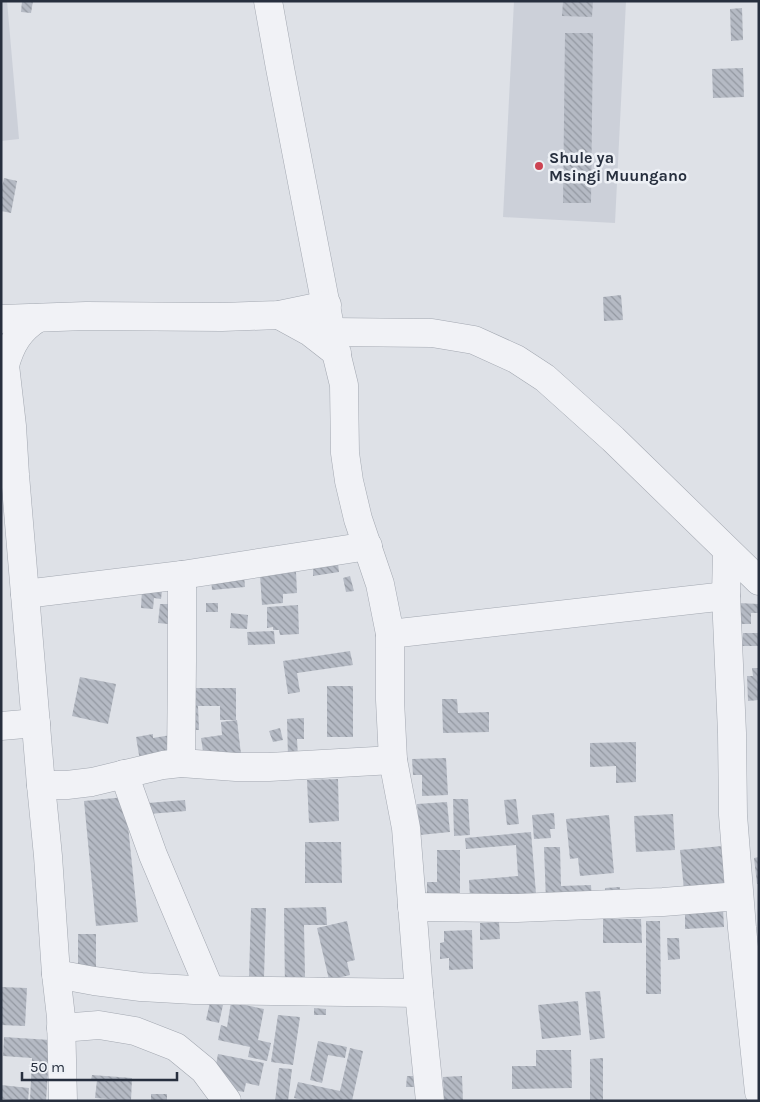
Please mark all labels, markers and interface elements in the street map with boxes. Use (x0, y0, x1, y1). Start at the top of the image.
place label: Shule ya Msingi Muungano (549, 148, 687, 185)
marker: Shule ya Msingi Muungano (533, 160, 545, 172)
scale bar (22, 1050, 178, 1082)
text: 50 m (30, 1058, 65, 1076)

